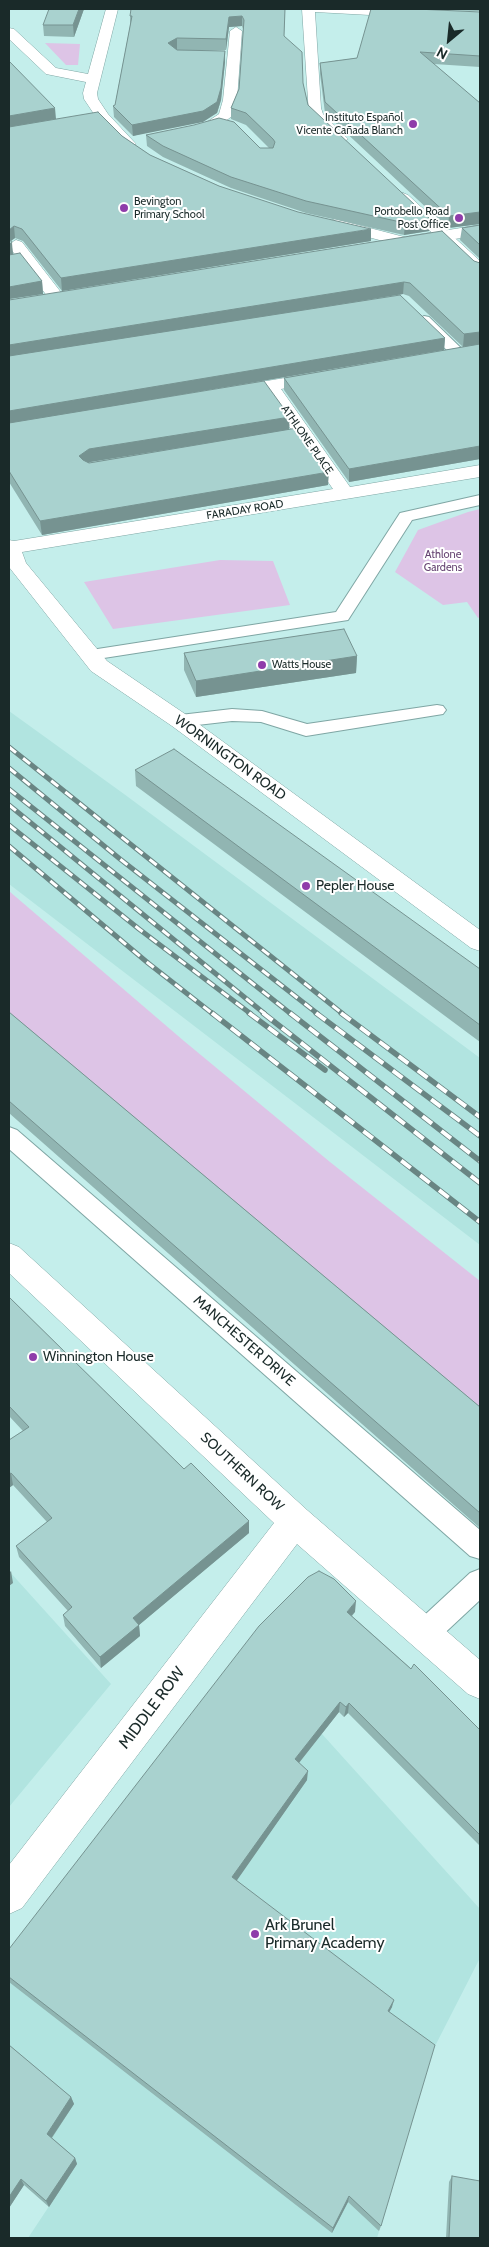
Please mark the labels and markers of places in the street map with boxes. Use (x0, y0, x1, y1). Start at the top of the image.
place label: Instituto Español Vicente Cañada Blanch (296, 111, 403, 137)
marker: Instituto Español Vicente Cañada Blanch (407, 118, 419, 130)
place label: Bevington Primary School (134, 195, 205, 221)
marker: Bevington Primary School (118, 202, 130, 214)
place label: Portobello Road Post Office (374, 205, 449, 231)
marker: Portobello Road Post Office (453, 212, 465, 224)
place label: Watts House (272, 658, 331, 672)
marker: Watts House (256, 659, 268, 671)
place label: Pepler House (316, 878, 394, 894)
marker: Pepler House (300, 880, 312, 892)
place label: Winnington House (43, 1349, 154, 1365)
marker: Winnington House (27, 1351, 39, 1363)
place label: Ark Brunel Primary Academy (265, 1915, 385, 1953)
marker: Ark Brunel Primary Academy (249, 1928, 261, 1940)

